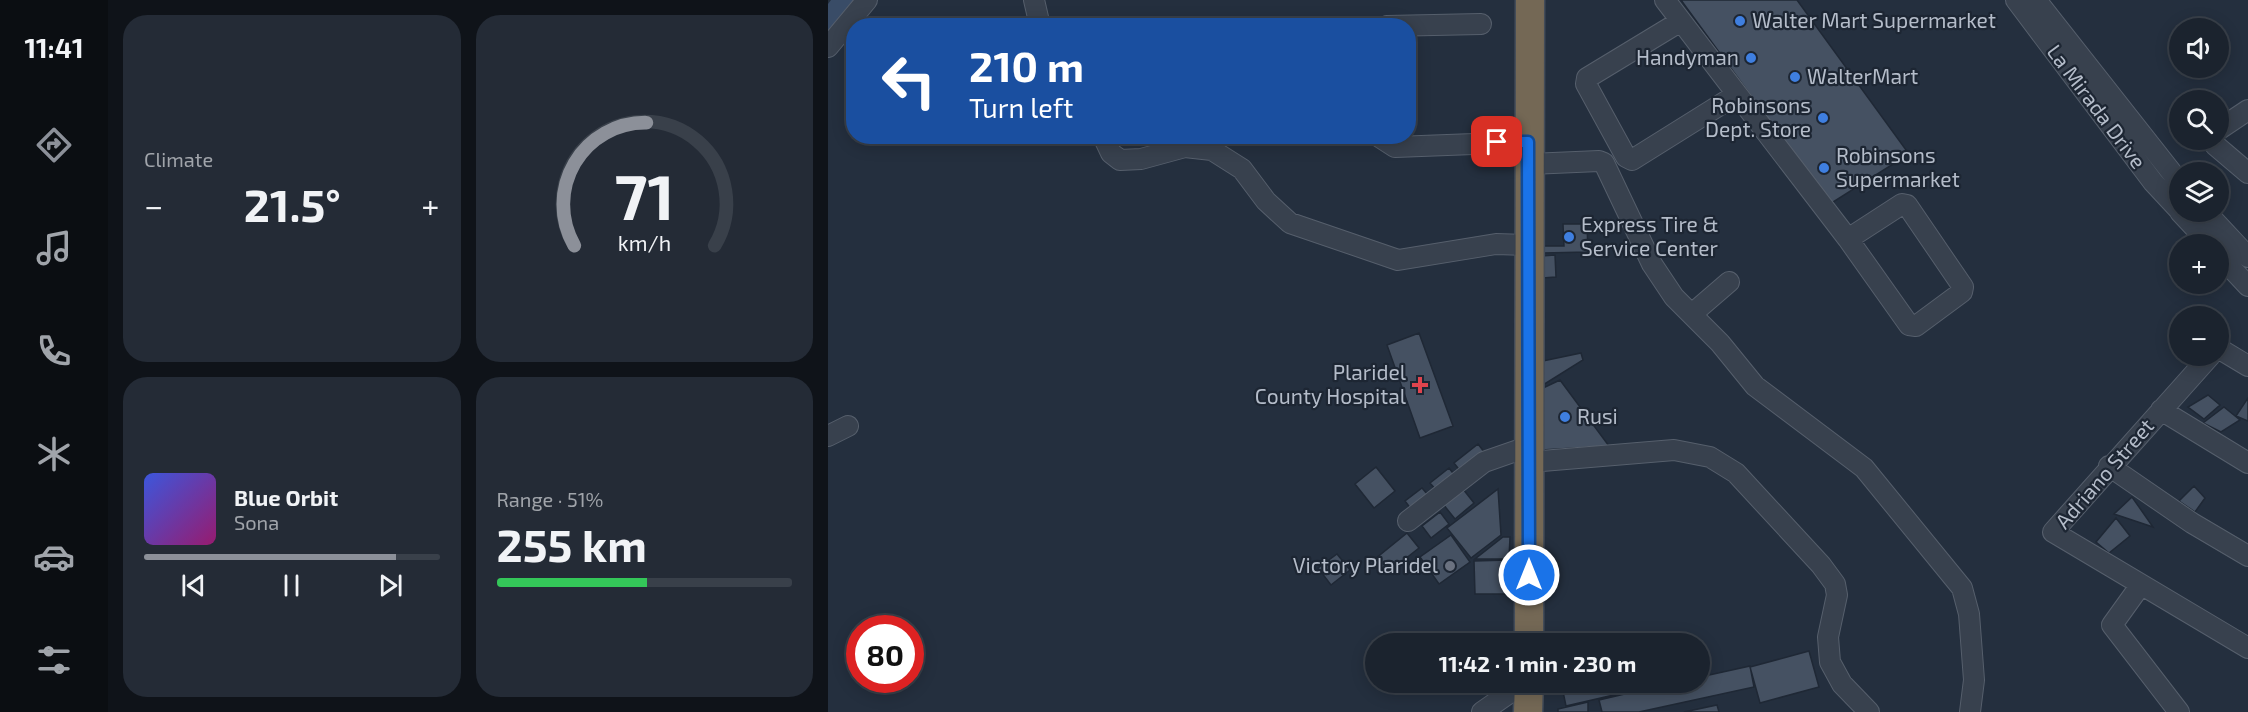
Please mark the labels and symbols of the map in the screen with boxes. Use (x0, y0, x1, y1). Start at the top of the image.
place label: Walter Mart Supermarket (1752, 7, 1996, 32)
marker: Walter Mart Supermarket (1733, 14, 1747, 28)
street label: La Mirada Drive (2042, 39, 2152, 173)
place label: Handyman (1636, 44, 1739, 69)
marker: Handyman (1744, 51, 1758, 65)
place label: WalterMart (1807, 63, 1918, 88)
marker: WalterMart (1788, 70, 1802, 84)
place label: Robinsons Dept. Store (1705, 92, 1811, 141)
marker: Robinsons Dept. Store (1816, 111, 1830, 125)
pin (1471, 116, 1522, 167)
place label: Robinsons Supermarket (1836, 142, 1960, 191)
marker: Robinsons Supermarket (1817, 161, 1831, 175)
place label: Express Tire & Service Center (1581, 211, 1719, 260)
marker: Express Tire & Service Center (1562, 230, 1576, 244)
place label: Plaridel County Hospital (1255, 359, 1407, 408)
marker: Plaridel County Hospital (1411, 376, 1429, 394)
place label: Rusi (1577, 403, 1618, 428)
marker: Rusi (1558, 410, 1572, 424)
street label: Adriano Street (2049, 413, 2158, 533)
position arrow (1497, 543, 1561, 607)
place label: Victory Plaridel (1293, 552, 1439, 577)
marker: Victory Plaridel (1443, 559, 1457, 573)
speed limit sign: 80 (846, 615, 924, 693)

